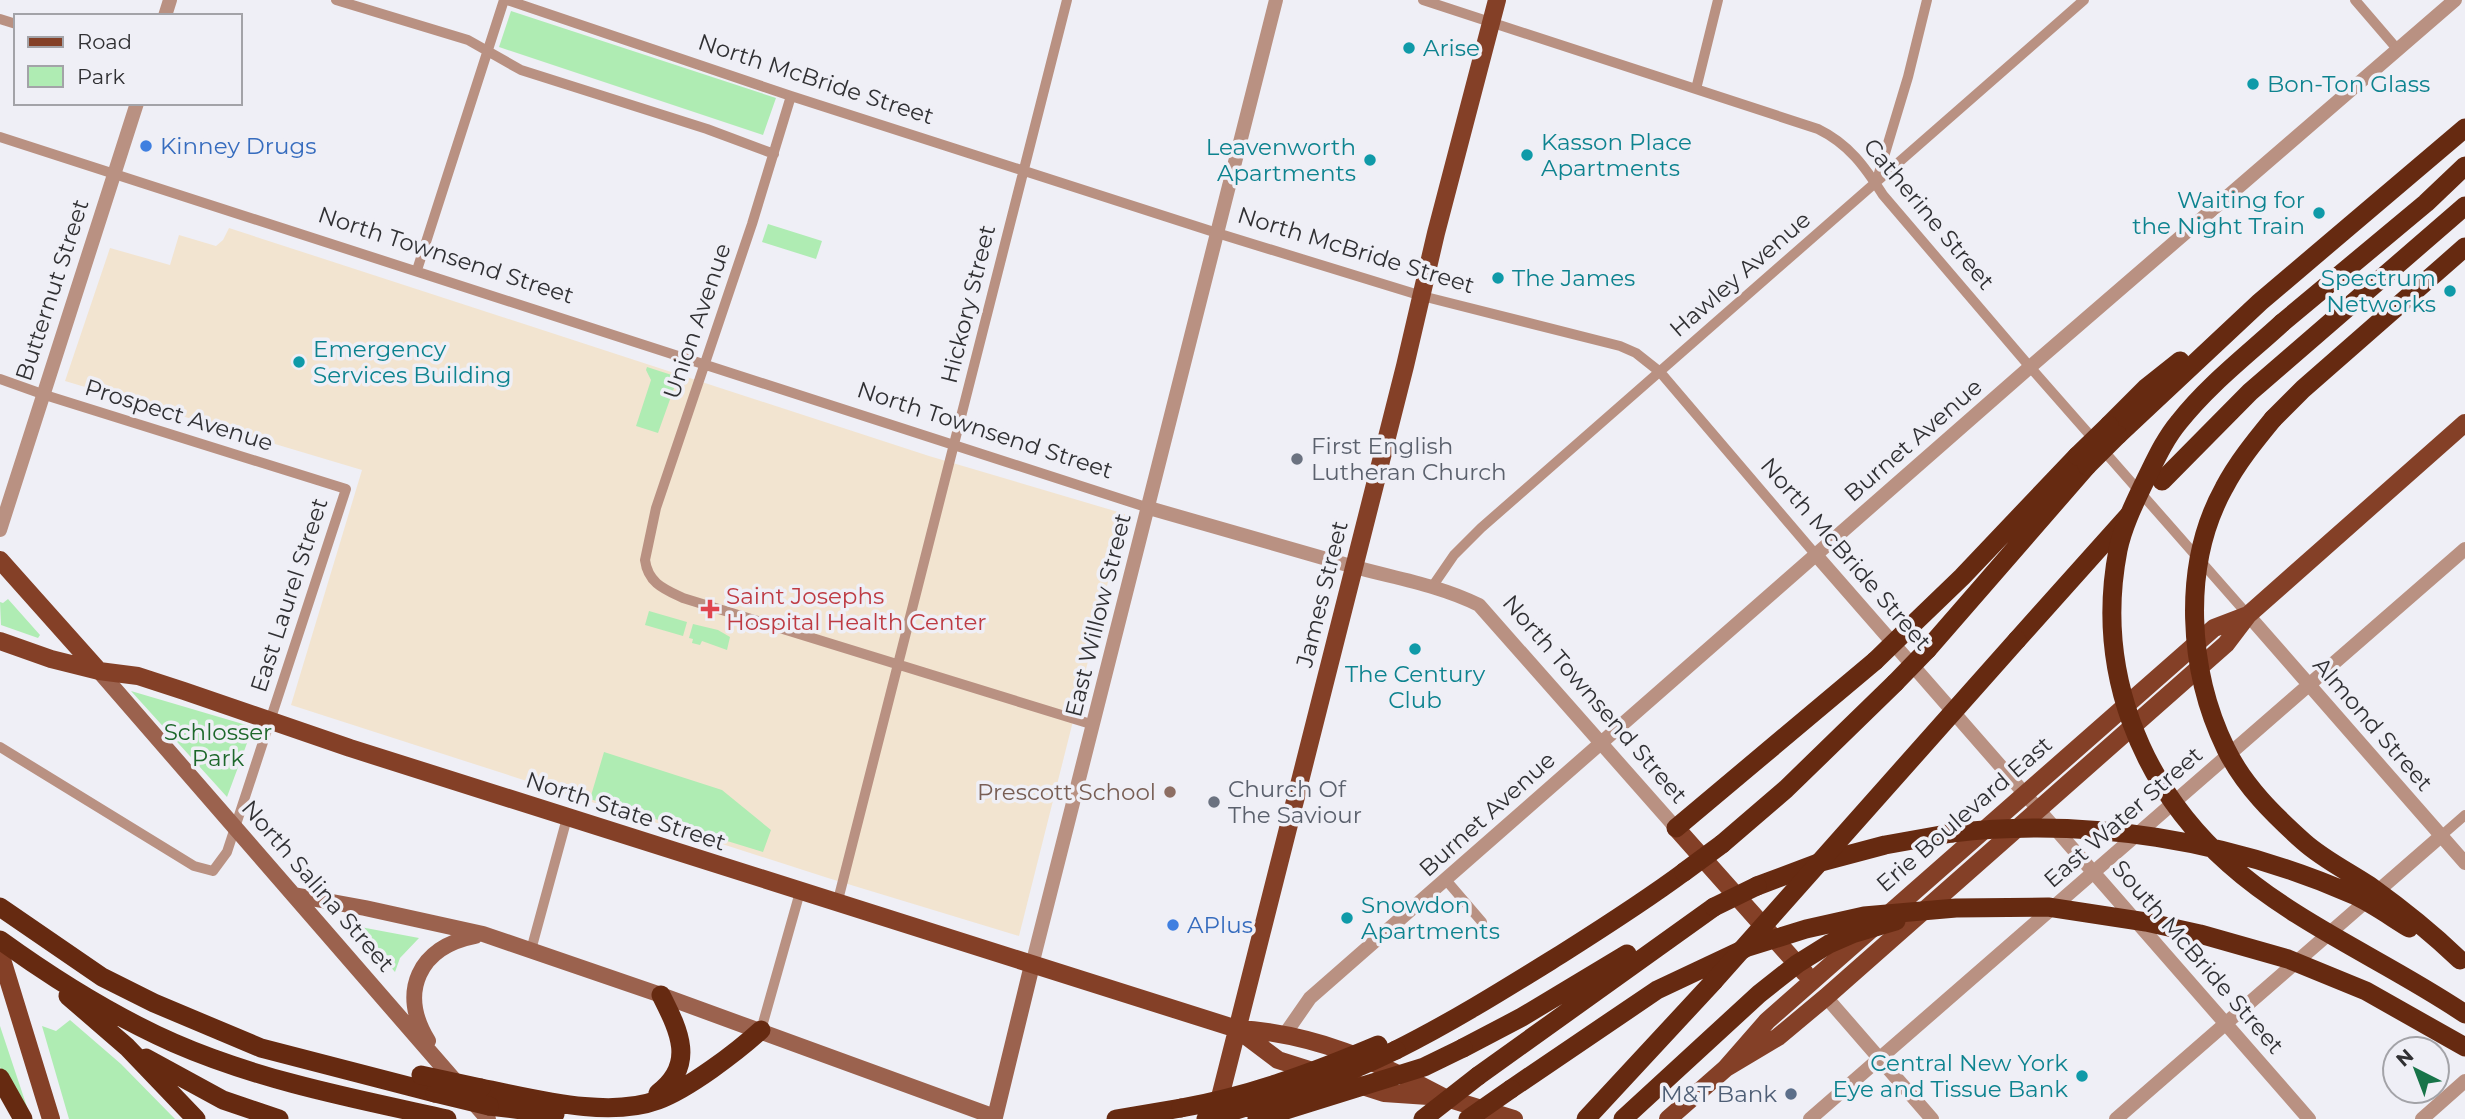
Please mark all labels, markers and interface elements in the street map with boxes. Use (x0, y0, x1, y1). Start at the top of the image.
legend (14, 14, 242, 105)
street label: North McBride Street (695, 28, 937, 130)
text: Road (77, 29, 132, 54)
place label: Arise (1423, 34, 1480, 62)
marker: Arise (1401, 40, 1417, 56)
text: Park (77, 64, 125, 89)
place label: Bon-Ton Glass (2267, 70, 2430, 98)
marker: Bon-Ton Glass (2245, 76, 2261, 92)
place label: Kasson Place Apartments (1541, 128, 1692, 182)
place label: Kinney Drugs (160, 132, 317, 160)
place label: Leavenworth Apartments (1206, 133, 1356, 187)
street label: Catherine Street (1858, 133, 2000, 295)
marker: Kinney Drugs (138, 138, 154, 154)
marker: Kasson Place Apartments (1519, 147, 1535, 163)
marker: Leavenworth Apartments (1362, 152, 1378, 168)
place label: Waiting for the Night Train (2132, 186, 2305, 240)
street label: Butternut Street (9, 196, 95, 384)
street label: North Townsend Street (315, 200, 577, 310)
street label: North McBride Street (1234, 201, 1478, 299)
street label: Hawley Avenue (1664, 205, 1816, 343)
marker: Waiting for the Night Train (2311, 205, 2327, 221)
street label: Hickory Street (935, 222, 1001, 386)
street label: Union Avenue (657, 240, 737, 402)
place label: The James (1512, 264, 1635, 292)
place label: Spectrum Networks (2321, 264, 2436, 318)
marker: The James (1490, 270, 1506, 286)
marker: Spectrum Networks (2442, 283, 2458, 299)
place label: Emergency Services Building (313, 335, 511, 389)
marker: Emergency Services Building (291, 354, 307, 370)
street label: Prospect Avenue (82, 373, 276, 457)
street label: Burnet Avenue (1838, 373, 1988, 507)
street label: North Townsend Street (854, 375, 1116, 485)
place label: First English Lutheran Church (1311, 432, 1507, 486)
marker: First English Lutheran Church (1289, 451, 1305, 467)
street label: North McBride Street (1755, 452, 1937, 656)
street label: East Laurel Street (244, 494, 334, 696)
street label: East Willow Street (1059, 510, 1137, 720)
street label: James Street (1290, 518, 1354, 671)
place label: Saint Josephs Hospital Health Center (726, 582, 987, 636)
street label: North Townsend Street (1497, 589, 1693, 809)
marker: Saint Josephs Hospital Health Center (700, 599, 720, 619)
marker: The Century Club (1407, 641, 1423, 657)
street label: Almond Street (2307, 651, 2439, 797)
place label: The Century Club (1345, 660, 1486, 714)
park label: Schlosser Park (164, 718, 272, 772)
street label: Erie Boulevard East (1871, 730, 2057, 898)
street label: East Water Street (2038, 741, 2208, 893)
street label: Burnet Avenue (1413, 746, 1561, 882)
street label: North State Street (522, 765, 730, 857)
place label: Church Of The Saviour (1228, 775, 1362, 829)
place label: Prescott School (977, 778, 1156, 806)
marker: Prescott School (1162, 784, 1178, 800)
street label: North Salina Street (236, 794, 400, 978)
marker: Church Of The Saviour (1206, 794, 1222, 810)
street label: South McBride Street (2106, 854, 2290, 1060)
place label: Snowdon Apartments (1361, 891, 1500, 945)
marker: Snowdon Apartments (1339, 910, 1355, 926)
place label: APlus (1187, 911, 1253, 939)
marker: APlus (1165, 917, 1181, 933)
north arrow (2381, 1035, 2451, 1105)
text: N (2392, 1044, 2418, 1071)
place label: Central New York Eye and Tissue Bank (1832, 1049, 2068, 1103)
marker: Central New York Eye and Tissue Bank (2074, 1068, 2090, 1084)
place label: M&T Bank (1661, 1080, 1777, 1108)
marker: M&T Bank (1783, 1086, 1799, 1102)

